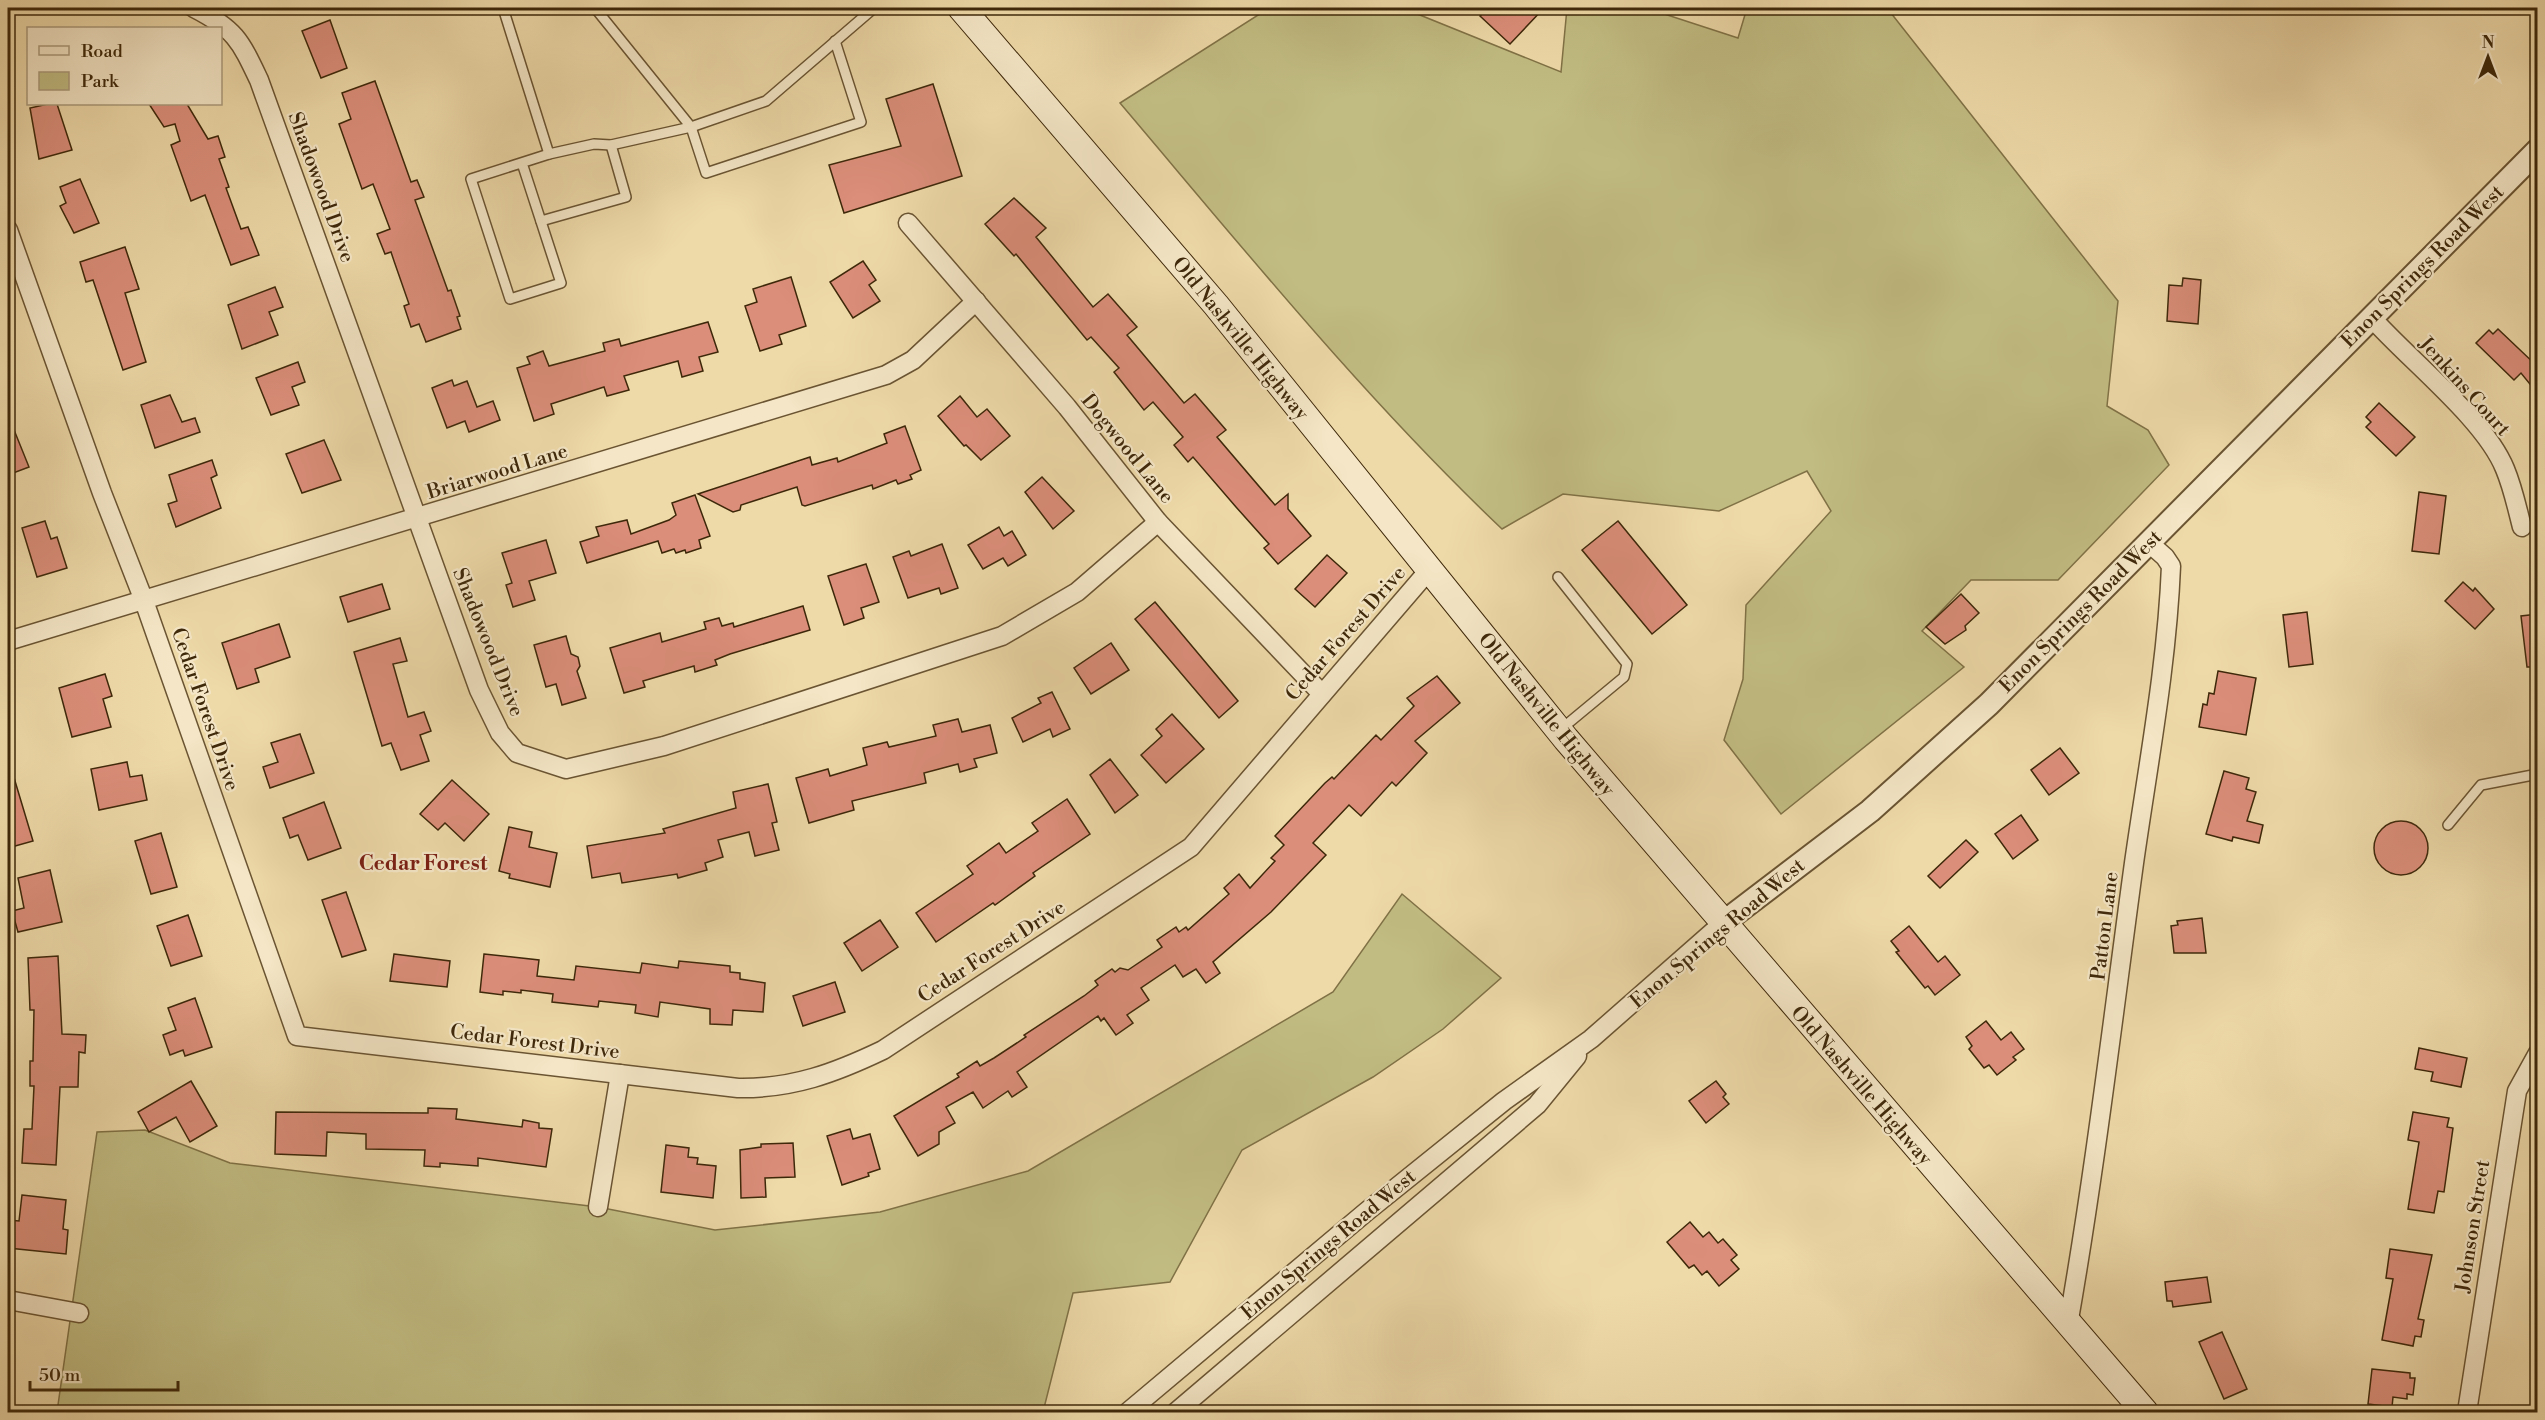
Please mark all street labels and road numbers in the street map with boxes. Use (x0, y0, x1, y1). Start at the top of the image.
street label: Shadowood Drive (282, 109, 359, 266)
street label: Enon Springs Road West (2336, 180, 2510, 354)
street label: Old Nashville Highway (1166, 252, 1314, 426)
street label: Jenkins Court (2412, 331, 2515, 442)
street label: Dogwood Lane (1075, 389, 1179, 509)
street label: Briarwood Lane (423, 439, 571, 506)
street label: Enon Springs Road West (1994, 525, 2168, 699)
street label: Cedar Forest Drive (1281, 561, 1412, 707)
street label: Shadowood Drive (446, 565, 529, 721)
street label: Cedar Forest Drive (165, 625, 244, 794)
street label: Old Nashville Highway (1472, 628, 1620, 802)
street label: Enon Springs Road West (1626, 854, 1810, 1015)
street label: Patton Lane (2086, 870, 2125, 982)
street label: Cedar Forest Drive (913, 895, 1070, 1009)
street label: Old Nashville Highway (1785, 1001, 1937, 1171)
street label: Cedar Forest Drive (449, 1020, 621, 1065)
street label: Johnson Street (2450, 1158, 2496, 1295)
street label: Enon Springs Road West (1237, 1165, 1421, 1326)

